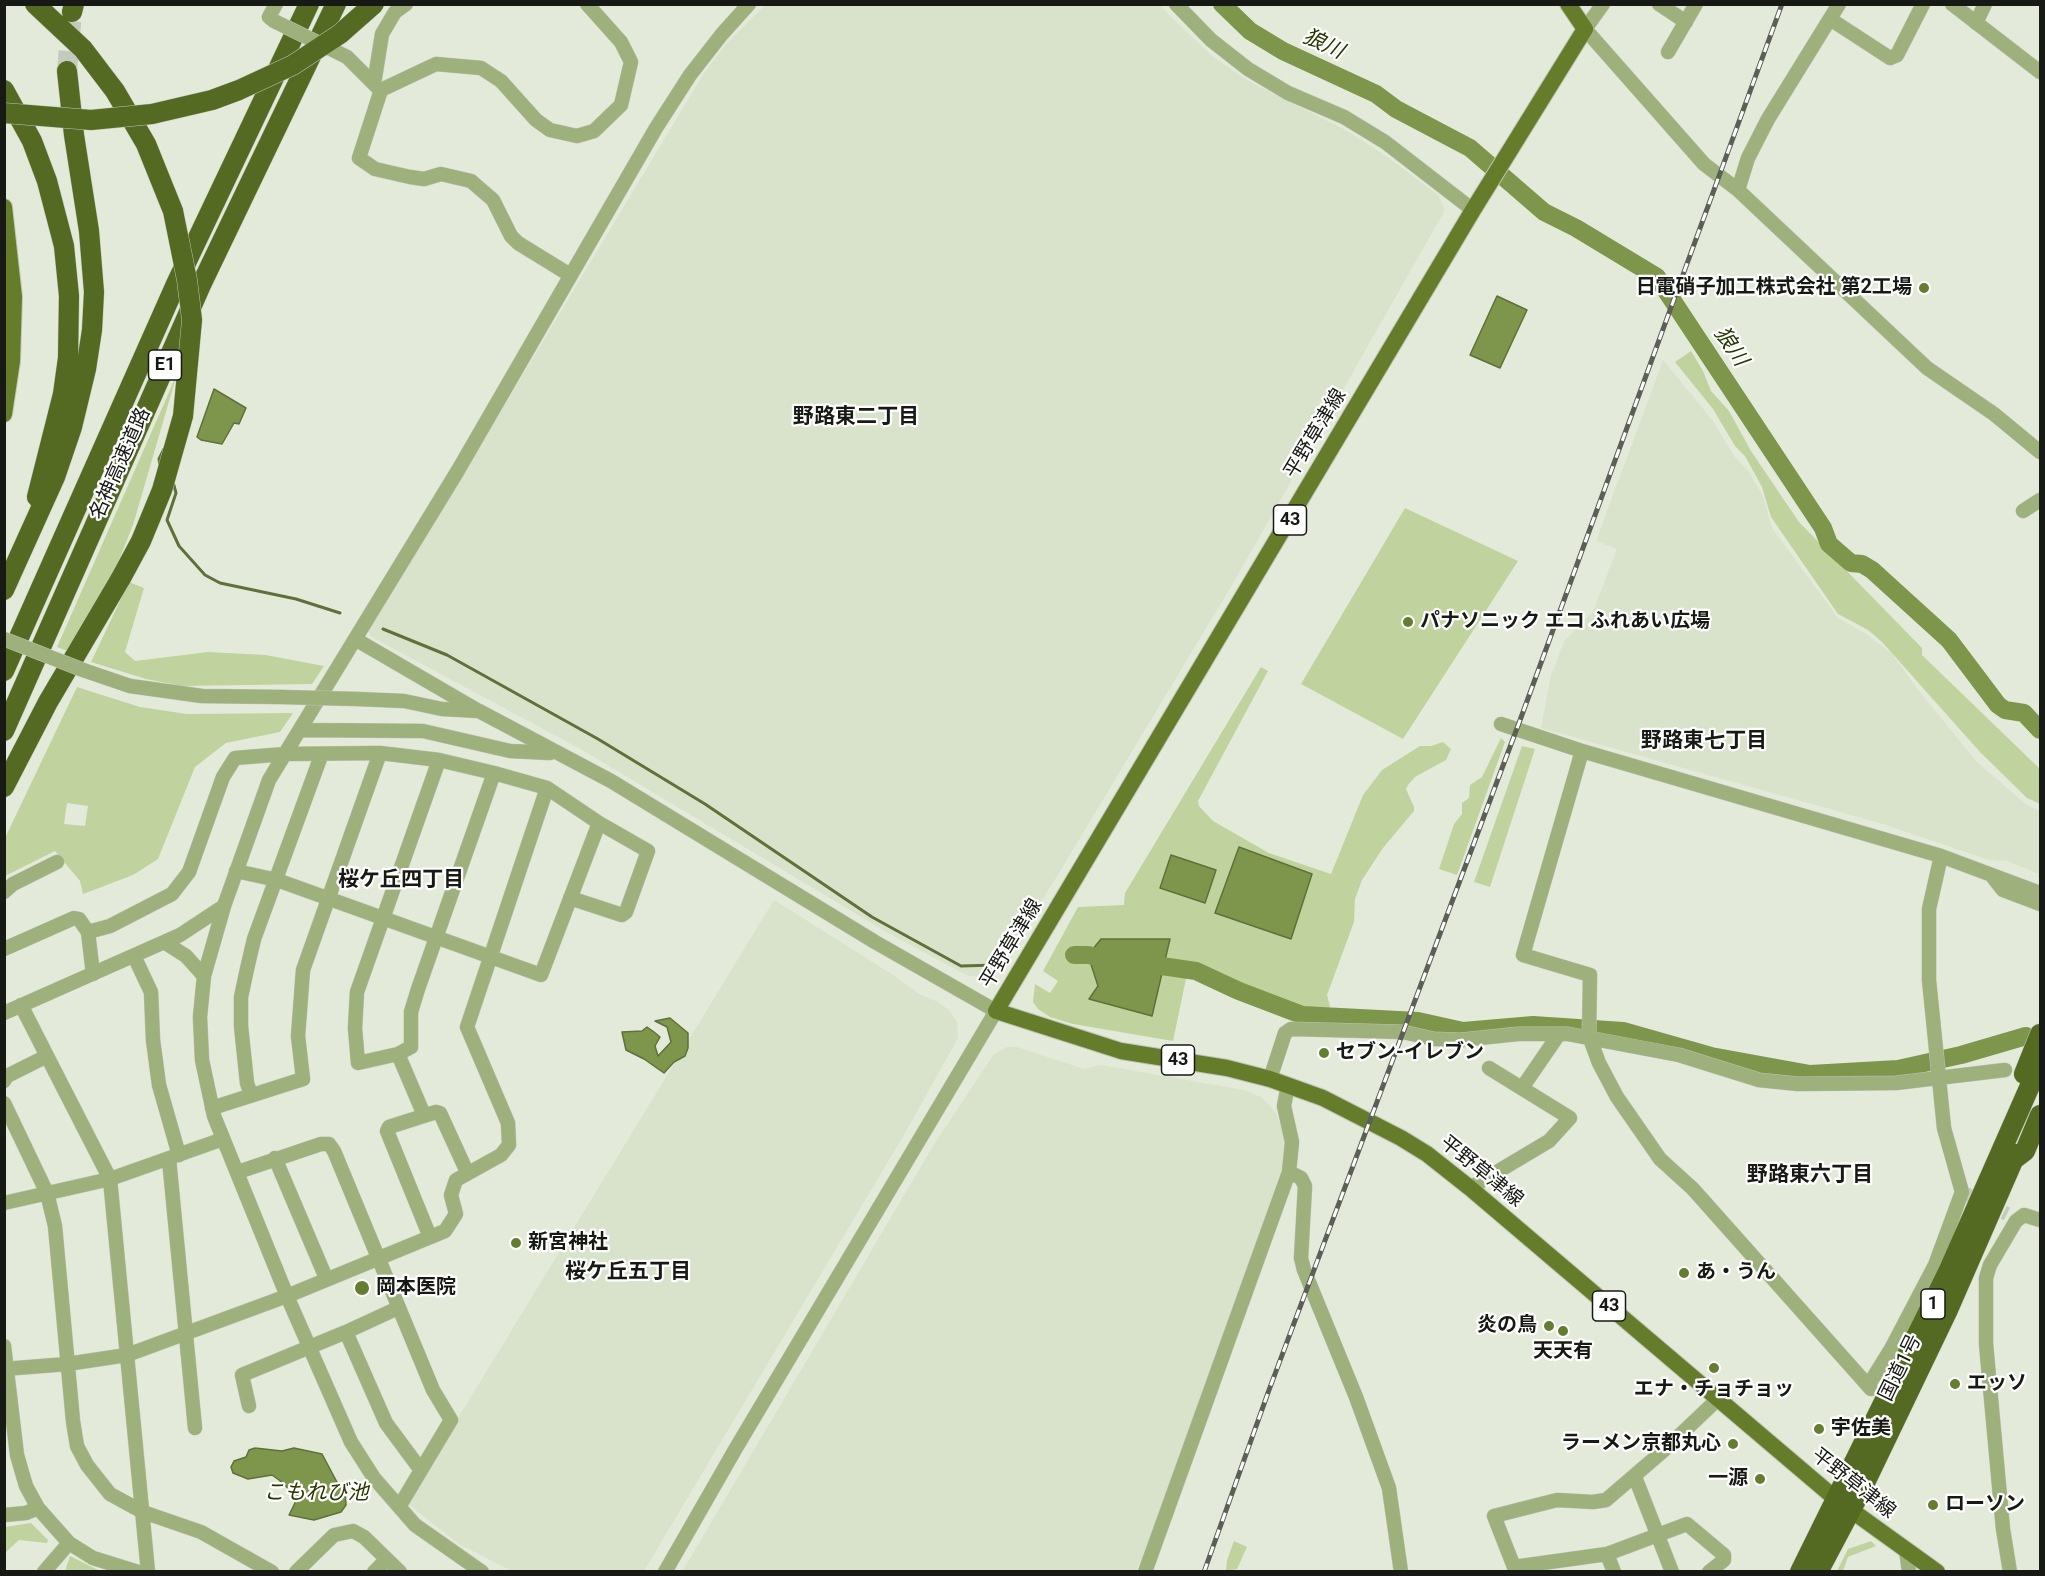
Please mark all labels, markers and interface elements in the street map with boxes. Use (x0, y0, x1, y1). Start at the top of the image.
water label: 狼川 (1299, 25, 1347, 65)
place label: 日電硝子加工株式会社 第2工場 (1636, 276, 1912, 300)
marker: 日電硝子加工株式会社 第2工場 (1917, 281, 1931, 295)
water label: 狼川 (1708, 323, 1752, 371)
road number: E1 (148, 350, 182, 380)
street label: 平野草津線 (1280, 385, 1352, 483)
street label: 名神高速道路 (86, 404, 156, 524)
district label: 野路東二丁目 (793, 405, 919, 431)
road number: 43 (1274, 505, 1306, 535)
place label: パナソニック エコ ふれあい広場 (1420, 610, 1710, 634)
marker: パナソニック エコ ふれあい広場 (1401, 615, 1415, 629)
district label: 野路東七丁目 (1641, 729, 1767, 755)
district label: 桜ケ丘四丁目 (338, 868, 464, 894)
street label: 平野草津線 (976, 895, 1048, 993)
place label: セブン-イレブン (1336, 1041, 1484, 1065)
road number: 43 (1162, 1045, 1194, 1075)
marker: セブン-イレブン (1317, 1046, 1331, 1060)
street label: 平野草津線 (1435, 1131, 1527, 1213)
district label: 野路東六丁目 (1747, 1163, 1873, 1189)
place label: 新宮神社 (528, 1231, 608, 1255)
marker: 新宮神社 (509, 1236, 523, 1250)
district label: 桜ケ丘五丁目 (565, 1260, 691, 1286)
place label: あ・うん (1696, 1261, 1776, 1285)
marker: あ・うん (1677, 1266, 1691, 1280)
place label: 岡本医院 (376, 1276, 456, 1300)
marker: 岡本医院 (353, 1279, 371, 1297)
road number: 1 (1921, 1289, 1945, 1319)
road number: 43 (1592, 1291, 1626, 1321)
place label: 炎の鳥 (1477, 1314, 1537, 1338)
marker: 炎の鳥 (1542, 1319, 1556, 1333)
marker: 天天有 (1556, 1324, 1570, 1338)
street label: 国道1号 (1875, 1331, 1927, 1405)
place label: 天天有 (1533, 1340, 1593, 1364)
marker: エナ・チョチョッ (1707, 1361, 1721, 1375)
place label: エッソ (1967, 1372, 2027, 1396)
marker: エッソ (1948, 1377, 1962, 1391)
place label: エナ・チョチョッ (1634, 1378, 1794, 1402)
place label: 宇佐美 (1831, 1417, 1891, 1441)
marker: 宇佐美 (1812, 1422, 1826, 1436)
place label: ラーメン京都丸心 (1561, 1432, 1721, 1456)
marker: ラーメン京都丸心 (1726, 1437, 1740, 1451)
street label: 平野草津線 (1806, 1444, 1900, 1524)
place label: 一源 (1708, 1467, 1748, 1491)
marker: 一源 (1753, 1472, 1767, 1486)
water label: こもれび池 (264, 1481, 368, 1507)
place label: ローソン (1945, 1493, 2025, 1517)
marker: ローソン (1926, 1498, 1940, 1512)

